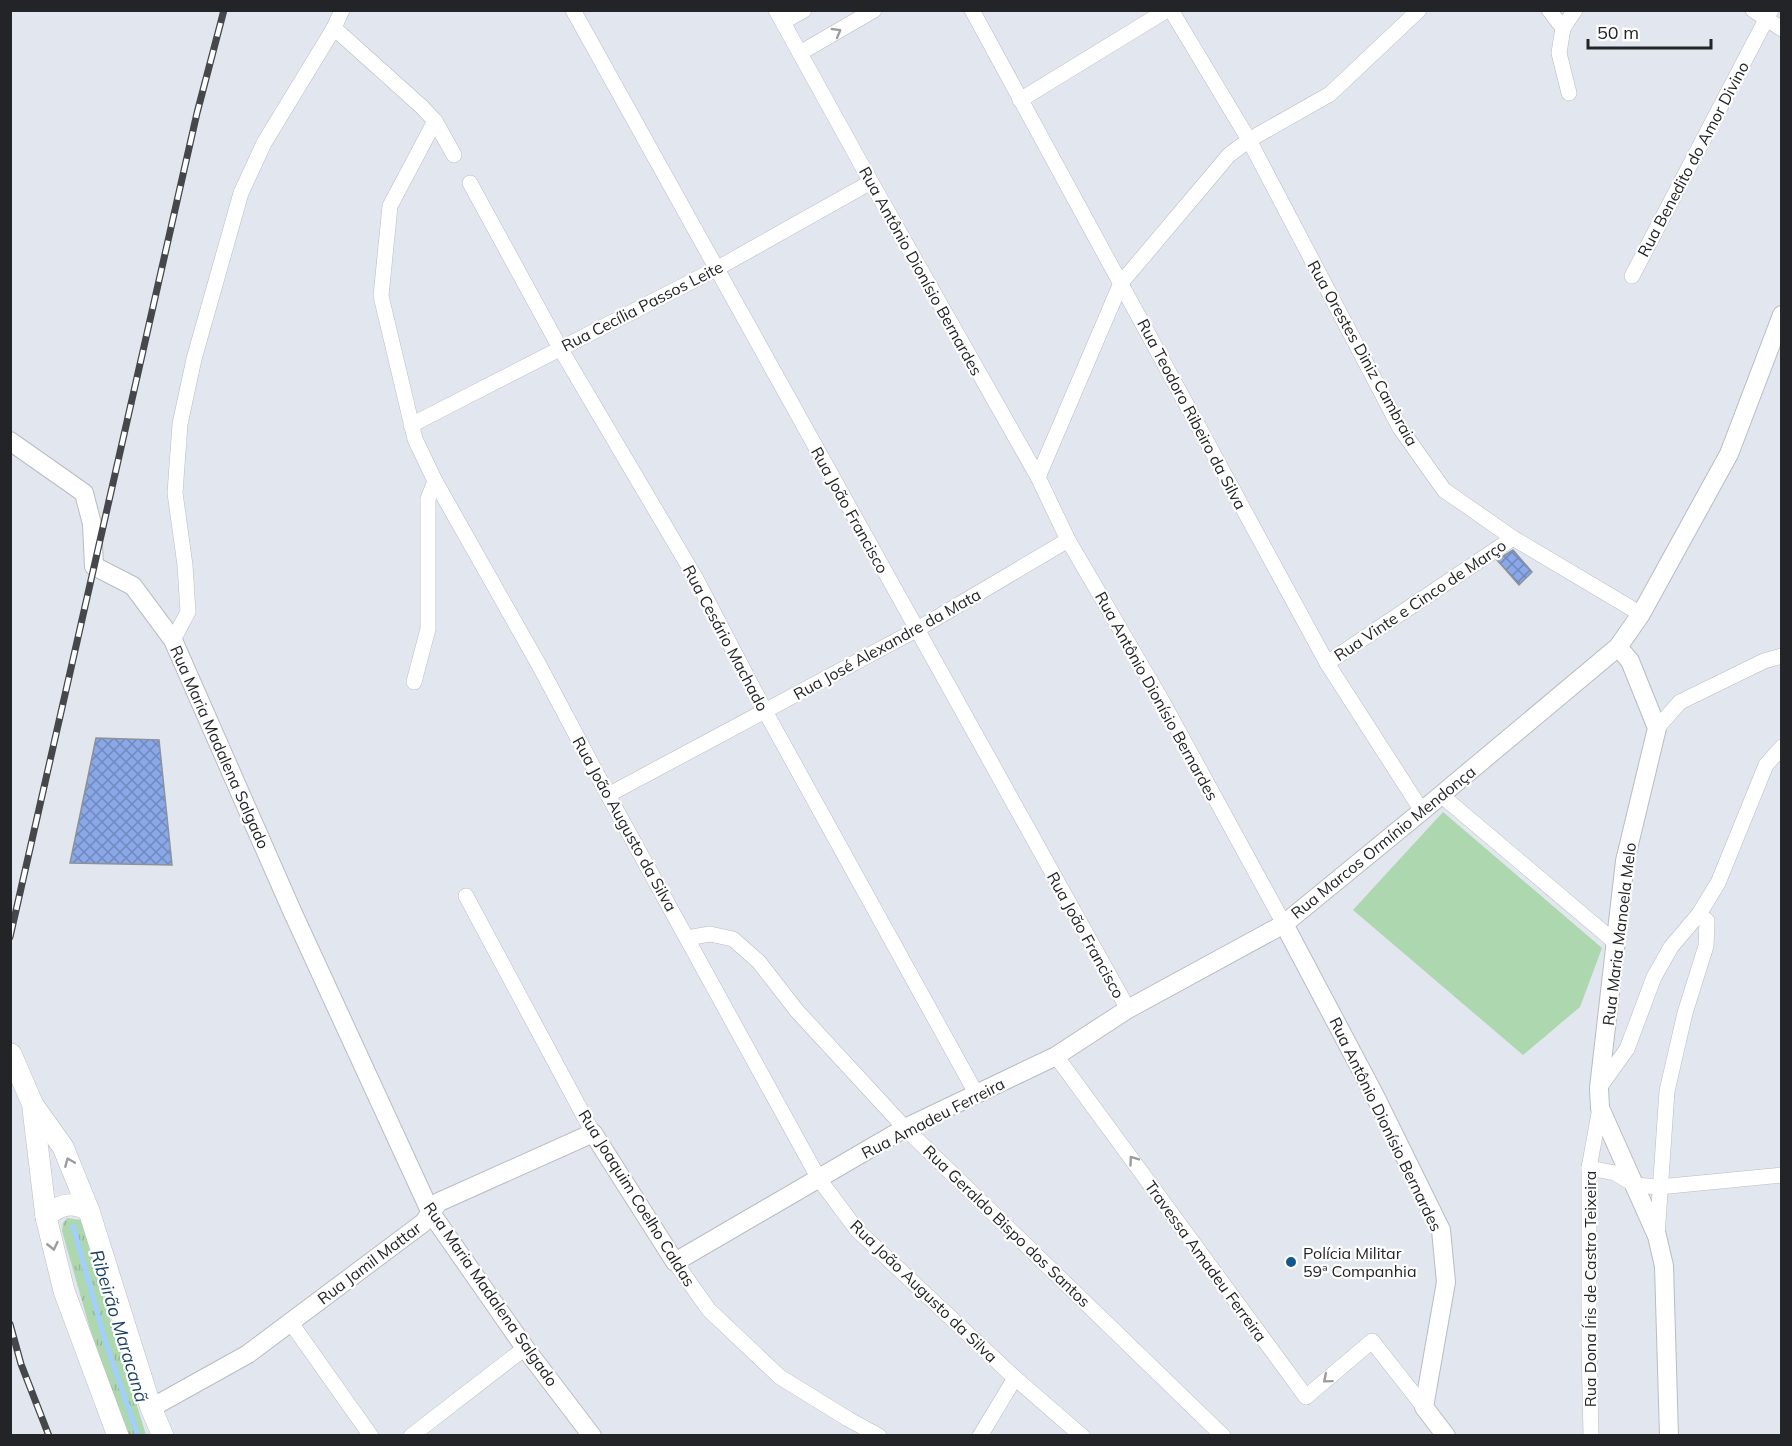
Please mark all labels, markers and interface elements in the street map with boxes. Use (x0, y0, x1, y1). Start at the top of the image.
scale bar (1588, 12, 1711, 50)
text: 50 m (1597, 21, 1639, 44)
one-way arrow (831, 28, 841, 39)
street label: Rua Benedito do Amor Divino (1633, 58, 1753, 260)
street label: Rua Antônio Dionísio Bernardes (855, 163, 987, 379)
street label: Rua Cecília Passos Leite (558, 257, 726, 355)
street label: Rua Orestes Diniz Cambraia (1304, 257, 1422, 449)
street label: Rua Teodoro Ribeiro da Silva (1133, 315, 1251, 513)
street label: Rua João Francisco (807, 443, 893, 577)
street label: Rua Vinte e Cinco de Março (1330, 535, 1510, 665)
street label: Rua Cesário Machado (679, 562, 773, 714)
street label: Rua José Alexandre da Mata (790, 584, 984, 704)
street label: Rua Antônio Dionísio Bernardes (1091, 588, 1223, 804)
street label: Rua Maria Madalena Salgado (166, 642, 274, 852)
street label: Rua João Augusto da Silva (569, 733, 681, 915)
street label: Rua Marcos Ormínio Mendonça (1287, 761, 1479, 923)
street label: Rua Maria Manoela Melo (1598, 841, 1640, 1027)
street label: Rua João Francisco (1043, 868, 1129, 1002)
street label: Rua Antônio Dionísio Bernardes (1325, 1014, 1447, 1234)
street label: Rua Amadeu Ferreira (858, 1073, 1008, 1163)
street label: Rua Joaquim Coelho Caldas (574, 1106, 700, 1290)
street label: Rua Geraldo Bispo dos Santos (919, 1141, 1095, 1311)
one-way arrow (1129, 1156, 1140, 1167)
one-way arrow (64, 1157, 76, 1168)
street label: Rua Dona Íris de Castro Teixeira (1580, 1171, 1600, 1407)
street label: Travessa Amadeu Ferreira (1141, 1177, 1271, 1345)
street label: Rua Maria Madalena Salgado (420, 1198, 562, 1390)
street label: Rua João Augusto da Silva (846, 1215, 1002, 1367)
street label: Rua Jamil Mattar (313, 1217, 425, 1308)
one-way arrow (46, 1241, 59, 1251)
place label: Polícia Militar 59ª Companhia (1303, 1243, 1417, 1281)
water label: Ribeirão Maracanã (85, 1247, 154, 1405)
marker: Polícia Militar 59ª Companhia (1284, 1255, 1298, 1269)
one-way arrow (1323, 1372, 1334, 1383)

